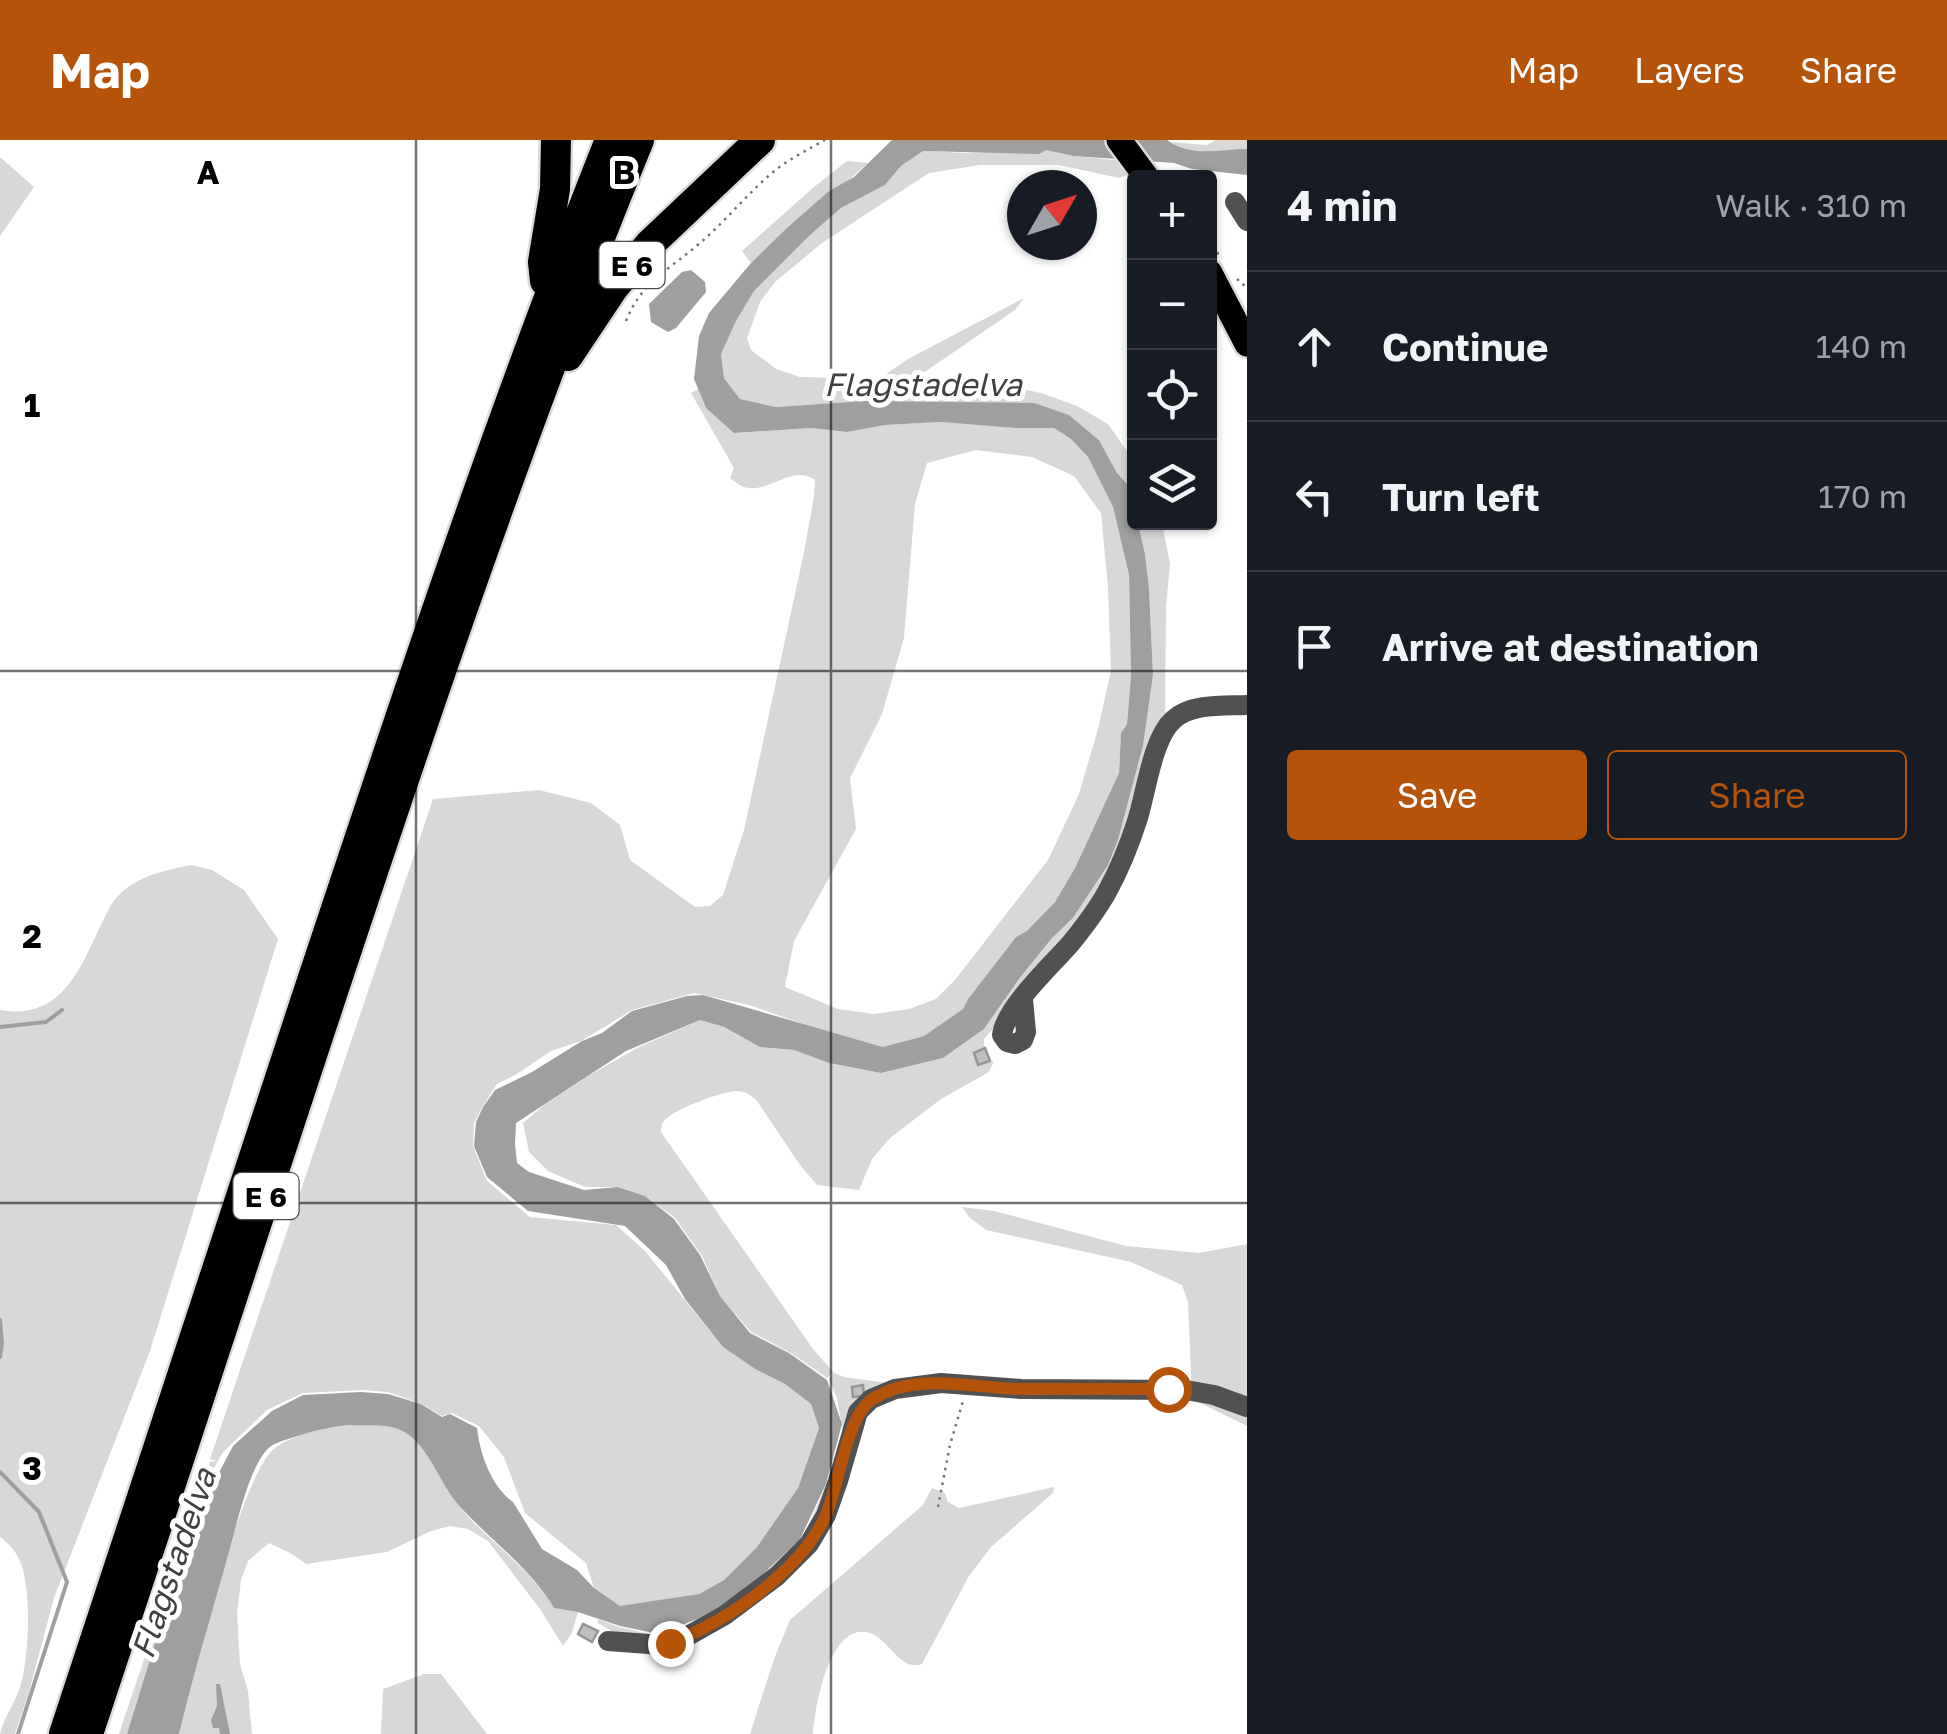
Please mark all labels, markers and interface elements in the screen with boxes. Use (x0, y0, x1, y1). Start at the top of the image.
text: Map (50, 41, 150, 99)
text: Map (1508, 49, 1579, 91)
text: Layers (1634, 49, 1745, 91)
text: Share (1800, 49, 1897, 91)
text: A (197, 153, 220, 191)
text: B (613, 153, 635, 191)
north arrow (1007, 170, 1097, 260)
map controls (1127, 170, 1217, 530)
button: + (1127, 170, 1217, 260)
text: 4 min (1287, 180, 1397, 230)
text: Walk · 310 m (1715, 186, 1907, 224)
road number: E 6 (600, 242, 664, 288)
button: − (1127, 260, 1217, 350)
icon: ahead (1287, 319, 1342, 374)
text: Continue (1382, 324, 1548, 369)
text: 140 m (1816, 327, 1907, 365)
button: locate (1127, 350, 1217, 440)
water label: Flagstadelva (824, 365, 1024, 403)
text: 1 (24, 386, 40, 424)
button: layers (1127, 440, 1217, 530)
icon: left (1287, 469, 1342, 524)
text: Turn left (1382, 474, 1540, 519)
text: 170 m (1818, 477, 1907, 515)
icon: arrive (1287, 619, 1342, 674)
text: Arrive at destination (1382, 624, 1759, 669)
button: Save (1287, 750, 1587, 840)
button: Share (1607, 750, 1907, 840)
text: 2 (22, 917, 42, 955)
road number: E 6 (234, 1173, 298, 1219)
route start (1146, 1367, 1192, 1413)
text: 3 (22, 1449, 42, 1487)
water label: Flagstadelva (123, 1462, 224, 1663)
route end (648, 1621, 694, 1667)

